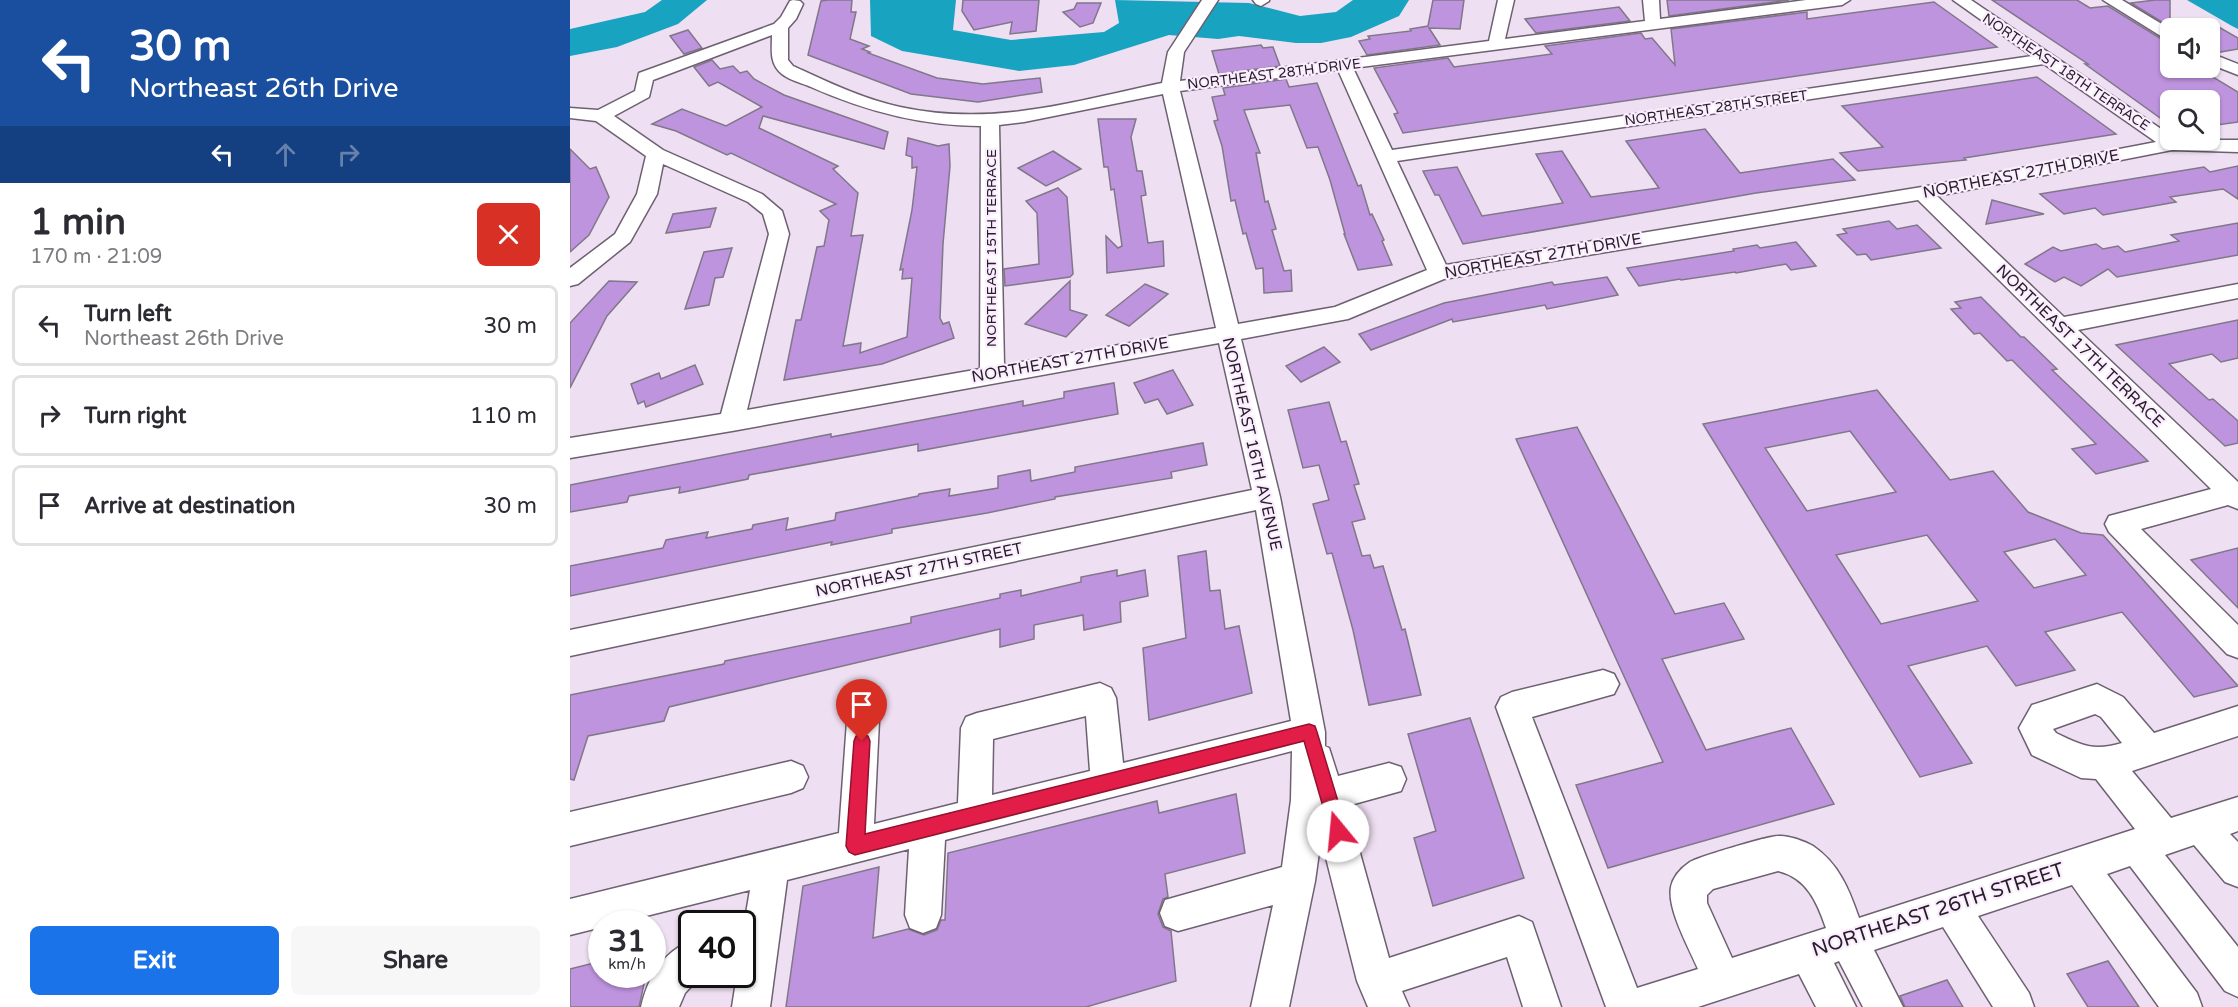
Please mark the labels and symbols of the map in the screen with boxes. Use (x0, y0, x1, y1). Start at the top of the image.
street label: NORTHEAST 18TH TERRACE (1979, 10, 2153, 134)
street label: NORTHEAST 28TH DRIVE (1186, 55, 1362, 93)
street label: NORTHEAST 28TH STREET (1623, 87, 1809, 129)
street label: NORTHEAST 27TH DRIVE (1921, 145, 2121, 203)
street label: NORTHEAST 15TH TERRACE (983, 149, 1000, 347)
street label: NORTHEAST 27TH DRIVE (1443, 229, 1643, 283)
street label: NORTHEAST 17TH TERRACE (1992, 260, 2168, 432)
street label: NORTHEAST 27TH DRIVE (970, 333, 1170, 387)
street label: NORTHEAST 16TH AVENUE (1218, 335, 1286, 553)
street label: NORTHEAST 27TH STREET (814, 538, 1025, 602)
pin (836, 679, 887, 741)
position arrow (1306, 799, 1370, 863)
street label: NORTHEAST 26TH STREET (1809, 858, 2067, 962)
speed limit sign: 40 (678, 910, 756, 988)

